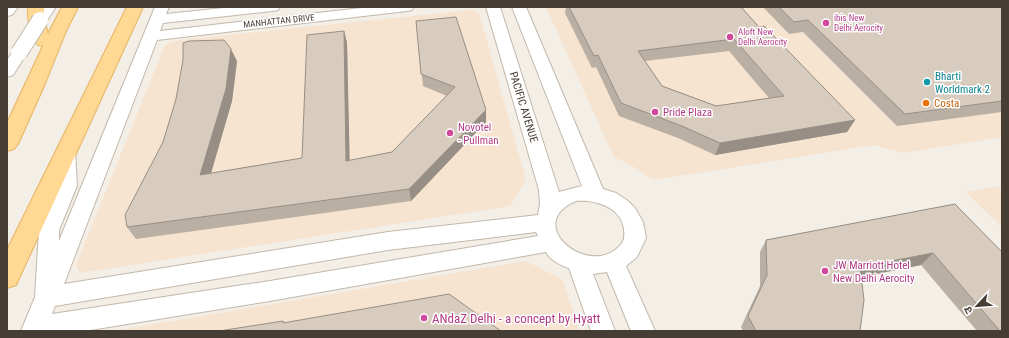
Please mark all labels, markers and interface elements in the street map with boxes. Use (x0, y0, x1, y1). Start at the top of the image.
street label: MANHATTAN DRIVE (243, 12, 316, 30)
place label: ibis New Delhi Aerocity (834, 13, 883, 33)
marker: ibis New Delhi Aerocity (821, 18, 831, 28)
place label: Aloft New Delhi Aerocity (738, 27, 787, 47)
marker: Aloft New Delhi Aerocity (725, 32, 735, 42)
street label: PACIFIC AVENUE (507, 70, 541, 145)
place label: Bharti Worldmark 2 (935, 70, 990, 96)
marker: Bharti Worldmark 2 (922, 77, 932, 87)
place label: Costa (934, 97, 959, 110)
marker: Costa (921, 98, 931, 108)
place label: Pride Plaza (663, 106, 712, 119)
marker: Pride Plaza (650, 107, 660, 117)
place label: Novotel - Pullman (458, 121, 499, 147)
marker: Novotel - Pullman (445, 128, 455, 138)
place label: JW Marriott Hotel New Delhi Aerocity (833, 259, 915, 285)
marker: JW Marriott Hotel New Delhi Aerocity (820, 266, 830, 276)
north arrow (957, 286, 997, 326)
text: उ (961, 304, 976, 316)
place label: ANdaZ Delhi - a concept by Hyatt (432, 311, 601, 326)
marker: ANdaZ Delhi - a concept by Hyatt (419, 313, 429, 323)

